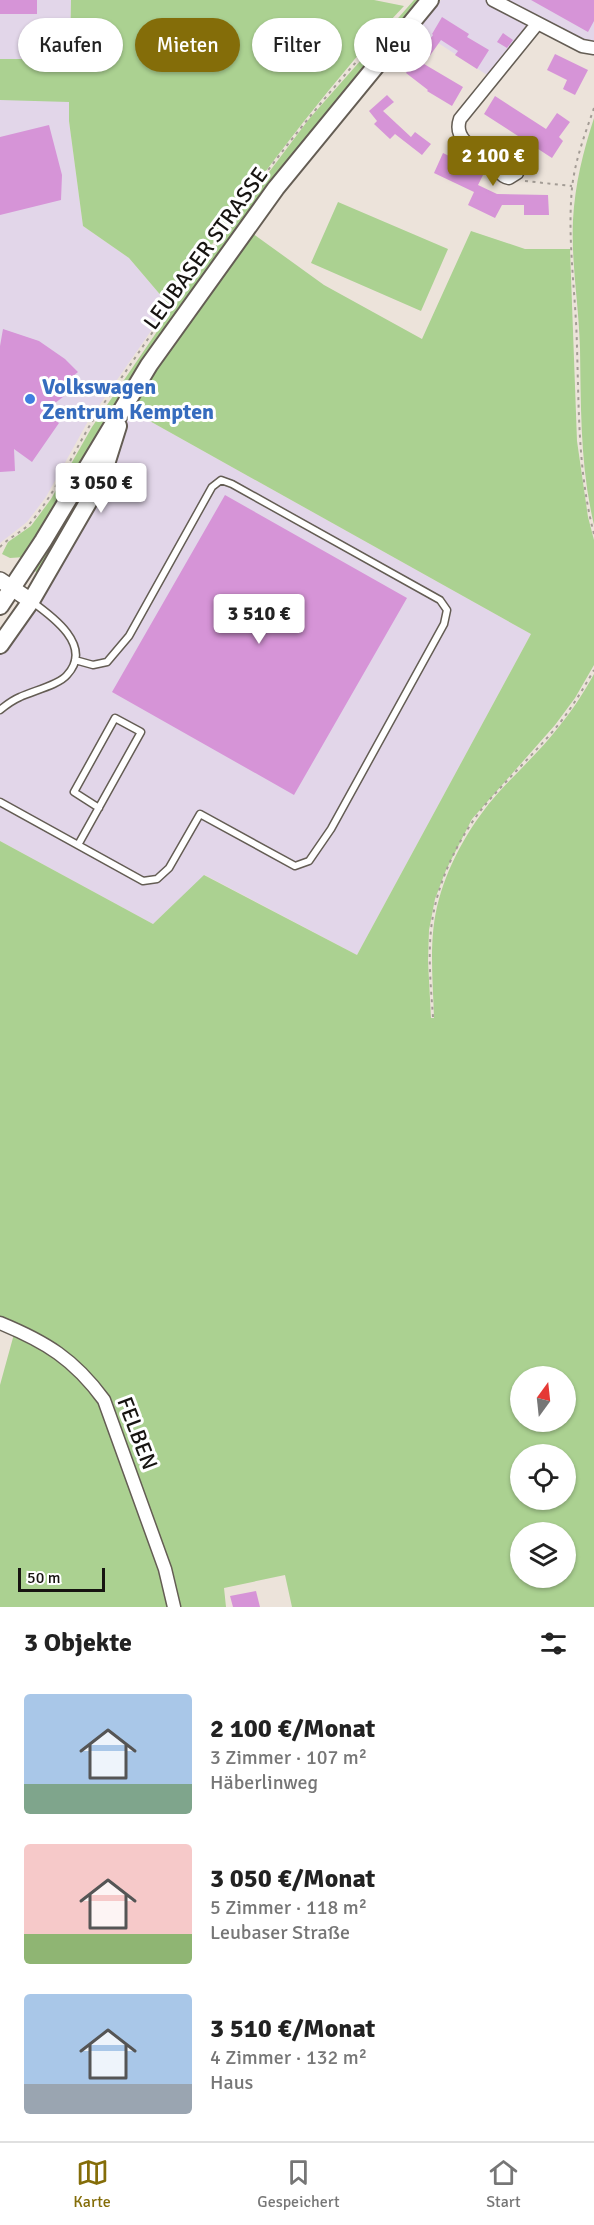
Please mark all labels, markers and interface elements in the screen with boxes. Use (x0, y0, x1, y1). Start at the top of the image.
chip: Kaufen (18, 18, 123, 72)
chip: Mieten (135, 18, 240, 72)
chip: Filter (252, 18, 342, 72)
chip: Neu (354, 18, 432, 72)
pin: 2 100 € (438, 136, 548, 187)
text: 2 100 € (462, 143, 524, 168)
street label: LEUBASER STRASSE (137, 162, 273, 335)
place label: Volkswagen Zentrum Kempten (42, 373, 214, 425)
marker: Volkswagen Zentrum Kempten (23, 392, 37, 406)
pin: 3 050 € (46, 463, 156, 514)
text: 3 050 € (70, 470, 132, 495)
pin: 3 510 € (204, 594, 314, 645)
text: 3 510 € (228, 601, 290, 626)
north arrow (510, 1366, 576, 1432)
map controls (510, 1366, 576, 1588)
street label: FELBEN (111, 1393, 164, 1473)
button: locate (510, 1444, 576, 1510)
button: layers (510, 1522, 576, 1588)
scale bar (18, 1565, 105, 1592)
text: 50 m (27, 1568, 61, 1588)
text: 3 Objekte (24, 1627, 132, 1659)
icon: filters (537, 1627, 570, 1660)
text: 2 100 €/Monat (210, 1713, 375, 1745)
icon: home (72, 1718, 144, 1790)
text: 3 Zimmer · 107 m² (210, 1745, 367, 1770)
text: Häberlinweg (210, 1770, 318, 1795)
text: 3 050 €/Monat (210, 1863, 375, 1895)
icon: home (72, 1868, 144, 1940)
text: 5 Zimmer · 118 m² (210, 1895, 367, 1920)
text: Leubaser Straße (210, 1920, 350, 1945)
text: 3 510 €/Monat (210, 2013, 375, 2045)
icon: home (72, 2018, 144, 2090)
text: 4 Zimmer · 132 m² (210, 2045, 367, 2070)
text: Haus (210, 2070, 253, 2095)
tab: Karte (73, 2156, 111, 2212)
tab: Gespeichert (257, 2156, 340, 2212)
tab: Start (486, 2156, 521, 2212)

